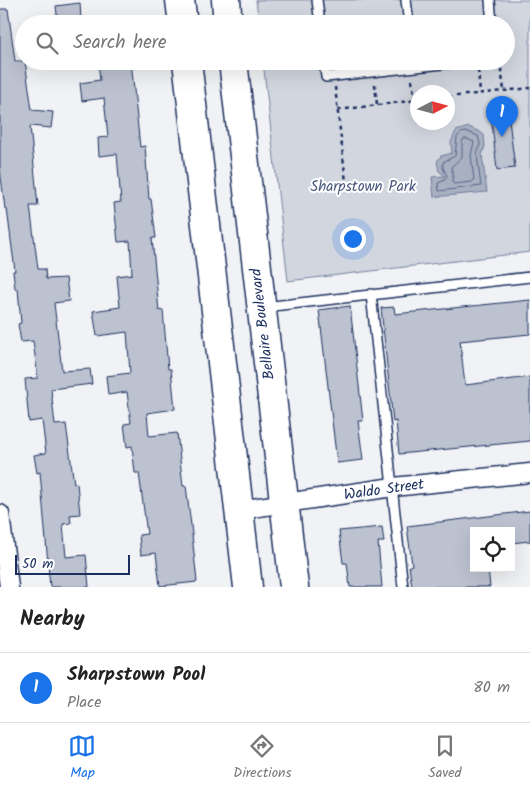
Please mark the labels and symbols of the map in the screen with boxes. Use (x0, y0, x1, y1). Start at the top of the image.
north arrow (410, 85, 455, 130)
pin: 1 (486, 96, 518, 137)
park label: Sharpstown Park (310, 175, 417, 199)
your location (340, 226, 366, 252)
street label: Bellaire Boulevard (244, 267, 282, 381)
street label: Waldo Street (342, 472, 426, 508)
scale bar (15, 552, 130, 575)

